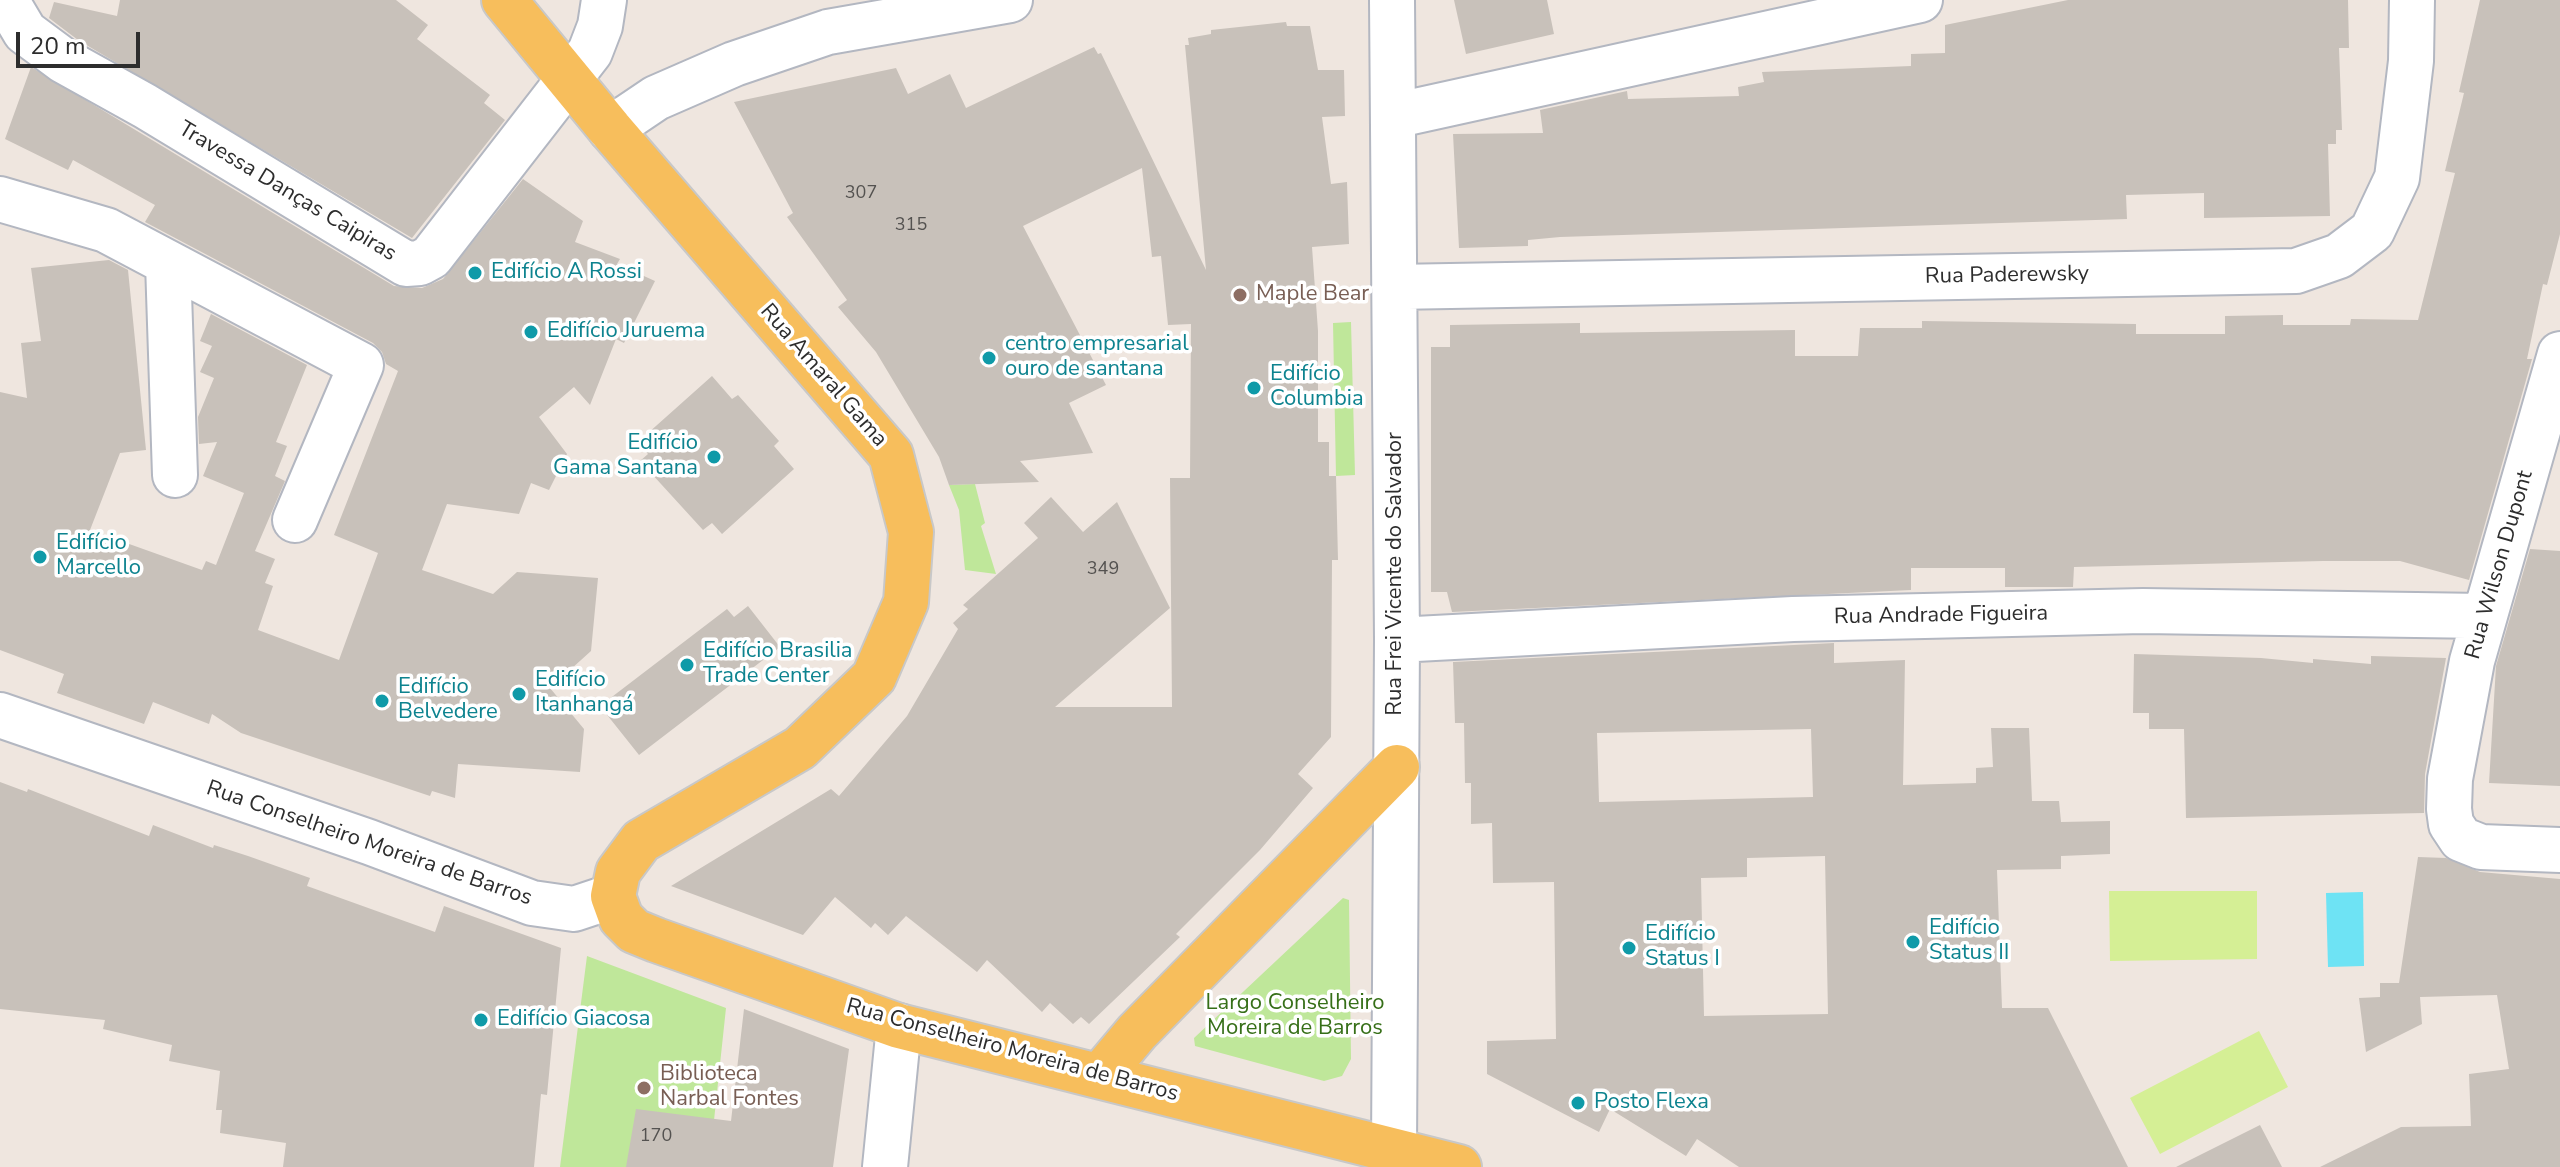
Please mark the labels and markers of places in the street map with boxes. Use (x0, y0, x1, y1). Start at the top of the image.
place label: Edifício A Rossi (491, 260, 642, 286)
marker: Edifício A Rossi (466, 264, 484, 282)
place label: Maple Bear (1256, 282, 1369, 308)
marker: Maple Bear (1231, 286, 1249, 304)
place label: Edifício Juruema (547, 319, 705, 345)
marker: Edifício Juruema (522, 323, 540, 341)
place label: centro empresarial ouro de santana (1005, 332, 1189, 384)
marker: centro empresarial ouro de santana (980, 349, 998, 367)
place label: Edifício Columbia (1270, 362, 1364, 414)
marker: Edifício Columbia (1245, 379, 1263, 397)
place label: Edifício Gama Santana (553, 431, 698, 482)
marker: Edifício Gama Santana (705, 448, 723, 466)
place label: Edifício Marcello (56, 531, 141, 582)
marker: Edifício Marcello (31, 548, 49, 566)
place label: Edifício Brasilia Trade Center (703, 639, 853, 690)
marker: Edifício Brasilia Trade Center (678, 656, 696, 674)
place label: Edifício Itanhangá (535, 668, 634, 720)
place label: Edifício Belvedere (398, 675, 498, 726)
marker: Edifício Itanhangá (510, 685, 528, 703)
marker: Edifício Belvedere (373, 692, 391, 710)
place label: Edifício Status II (1929, 916, 2009, 968)
place label: Edifício Status I (1645, 922, 1720, 974)
marker: Edifício Status II (1904, 933, 1922, 951)
marker: Edifício Status I (1620, 939, 1638, 957)
place label: Edifício Giacosa (497, 1007, 650, 1033)
marker: Edifício Giacosa (472, 1011, 490, 1029)
place label: Biblioteca Narbal Fontes (660, 1062, 799, 1114)
marker: Biblioteca Narbal Fontes (635, 1079, 653, 1097)
place label: Posto Flexa (1594, 1090, 1709, 1116)
marker: Posto Flexa (1569, 1094, 1587, 1112)

